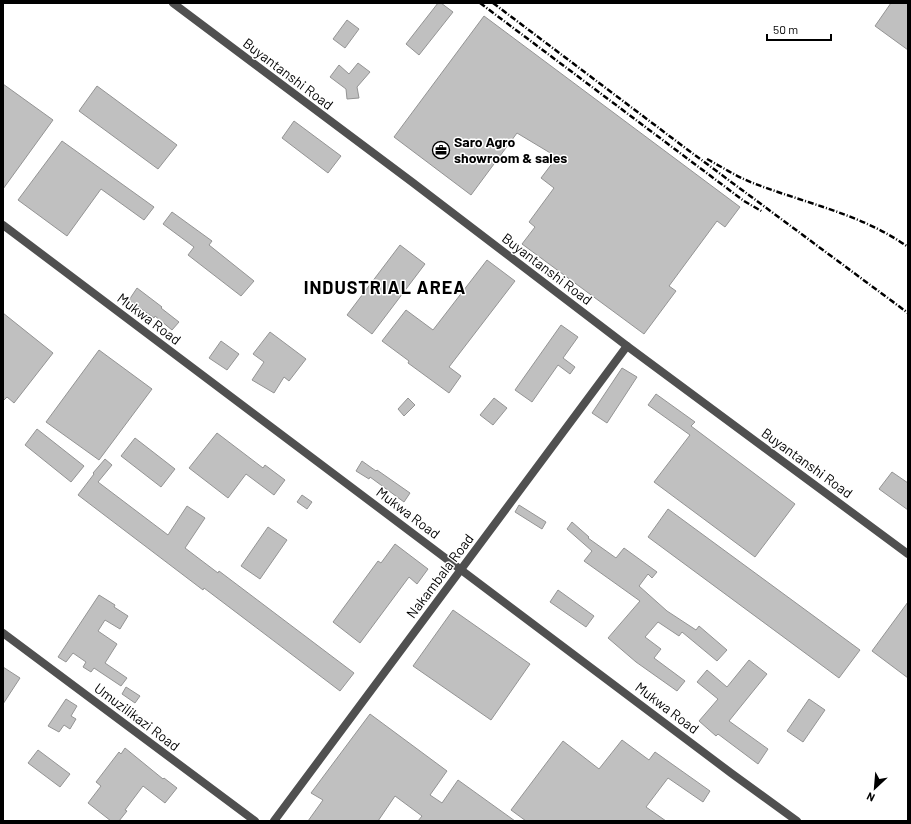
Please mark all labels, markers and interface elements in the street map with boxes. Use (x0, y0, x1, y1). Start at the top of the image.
scale bar (767, 16, 831, 42)
text: 50 m (773, 22, 798, 36)
street label: Buyantanshi Road (240, 34, 337, 113)
place label: Saro Agro showroom & sales (454, 133, 567, 166)
office icon: Saro Agro showroom & sales (431, 140, 451, 160)
street label: Buyantanshi Road (499, 229, 596, 308)
district label: INDUSTRIAL AREA (304, 276, 466, 298)
street label: Mukwa Road (114, 289, 185, 348)
street label: Buyantanshi Road (758, 424, 856, 501)
street label: Mukwa Road (373, 483, 444, 542)
street label: Nakambala Road (402, 530, 477, 621)
street label: Mukwa Road (632, 678, 703, 737)
street label: Umuzilikazi Road (91, 679, 183, 754)
north arrow (855, 768, 895, 808)
text: N (864, 790, 877, 805)

